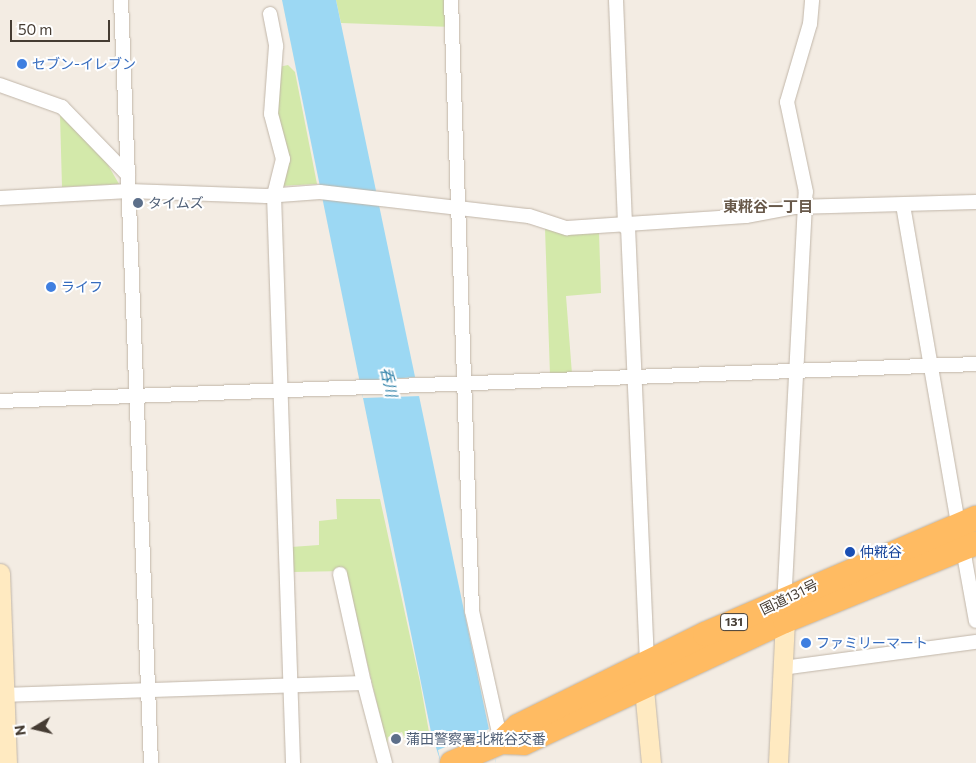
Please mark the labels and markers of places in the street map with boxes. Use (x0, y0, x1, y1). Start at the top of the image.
place label: セブン-イレブン (32, 56, 136, 72)
marker: セブン-イレブン (16, 58, 28, 70)
place label: タイムズ (148, 195, 204, 211)
marker: タイムズ (132, 197, 144, 209)
place label: ライフ (61, 279, 103, 295)
marker: ライフ (45, 281, 57, 293)
place label: 仲糀谷 (860, 544, 902, 560)
marker: 仲糀谷 (844, 546, 856, 558)
place label: ファミリーマート (816, 635, 928, 651)
marker: ファミリーマート (800, 637, 812, 649)
place label: 蒲田警察署北糀谷交番 (406, 731, 546, 747)
marker: 蒲田警察署北糀谷交番 (390, 733, 402, 745)

